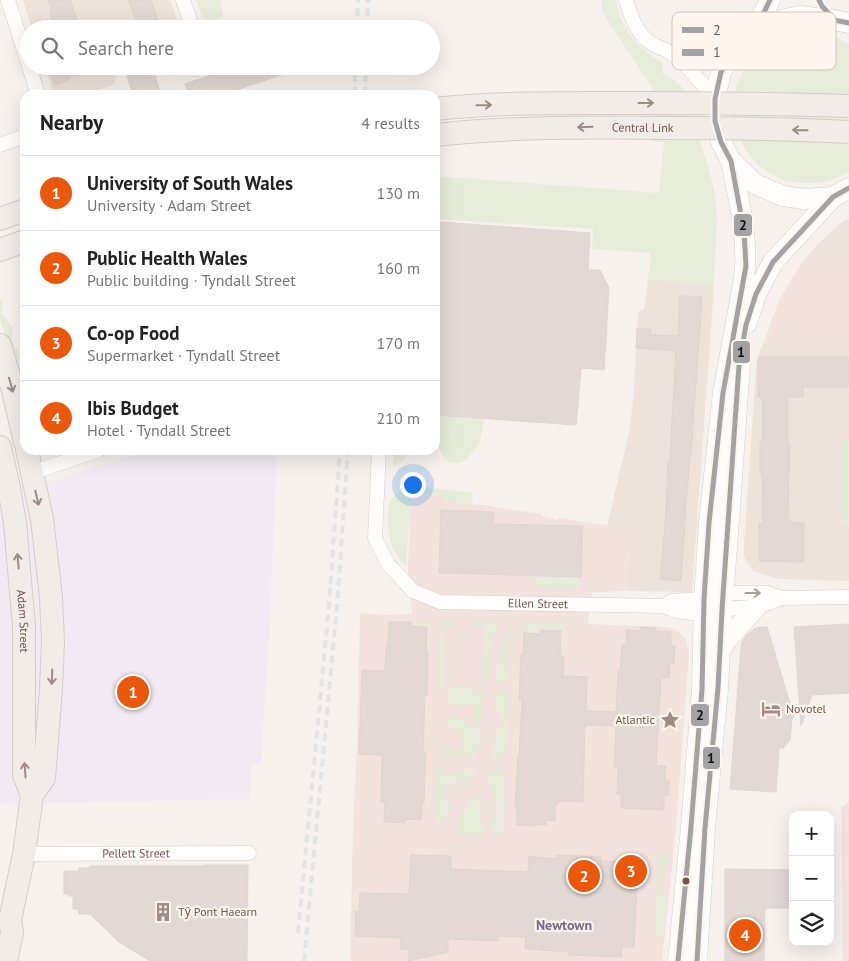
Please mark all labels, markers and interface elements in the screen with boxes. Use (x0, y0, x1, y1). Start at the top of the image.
legend (672, 12, 836, 70)
search box (20, 20, 440, 75)
text: 2 (713, 21, 721, 39)
icon: search (38, 34, 66, 62)
text: Search here (78, 36, 174, 60)
text: 1 (713, 43, 721, 61)
one-way arrow (638, 98, 654, 108)
one-way arrow (475, 101, 491, 110)
text: Nearby (40, 109, 103, 136)
text: 4 results (361, 113, 420, 133)
street label: Central Link (612, 120, 674, 135)
one-way arrow (578, 123, 594, 132)
one-way arrow (793, 125, 809, 135)
text: University of South Wales (87, 171, 293, 195)
text: 1 (51, 183, 61, 203)
text: 130 m (377, 183, 420, 203)
text: University · Adam Street (87, 195, 251, 215)
line badge: 2 (733, 213, 753, 237)
text: 2 (739, 216, 747, 234)
text: Public Health Wales (87, 246, 248, 270)
text: 2 (51, 258, 61, 278)
text: 160 m (377, 258, 420, 278)
text: Public building · Tyndall Street (87, 270, 296, 290)
text: Co-op Food (87, 321, 180, 345)
text: 3 (51, 333, 61, 353)
text: 170 m (377, 333, 420, 353)
line badge: 1 (732, 340, 751, 364)
text: 1 (737, 343, 745, 361)
text: Supermarket · Tyndall Street (87, 345, 280, 365)
one-way arrow (7, 376, 17, 392)
text: Ibis Budget (87, 396, 179, 420)
text: 4 (51, 408, 61, 428)
text: 210 m (377, 408, 420, 428)
text: Hotel · Tyndall Street (87, 420, 231, 440)
your location (400, 472, 426, 498)
one-way arrow (33, 489, 42, 505)
one-way arrow (13, 553, 23, 569)
one-way arrow (744, 588, 760, 598)
street label: Adam Street (14, 589, 32, 653)
street label: Ellen Street (508, 595, 568, 611)
one-way arrow (47, 669, 56, 685)
pin: 1 (117, 673, 149, 711)
hotel icon: Novotel (760, 698, 782, 720)
place label: Novotel (786, 701, 826, 716)
line badge: 2 (690, 703, 710, 727)
text: 2 (696, 706, 704, 724)
place icon: Atlantic (659, 709, 681, 731)
place label: Atlantic (615, 712, 656, 727)
line badge: 1 (702, 746, 721, 770)
text: 1 (707, 749, 715, 767)
one-way arrow (21, 762, 30, 778)
map controls (789, 811, 834, 946)
button: + (789, 811, 834, 856)
street label: Pellett Street (102, 845, 170, 861)
pin: 3 (615, 852, 647, 890)
button: − (789, 856, 834, 901)
pin: 2 (568, 857, 600, 895)
unlabelled marker (681, 876, 691, 886)
building icon: Tŷ Pont Haearn (152, 901, 174, 923)
button: layers (789, 901, 834, 946)
place label: Tŷ Pont Haearn (178, 904, 257, 919)
district label: Newtown (536, 916, 592, 934)
pin: 4 (729, 916, 761, 954)

